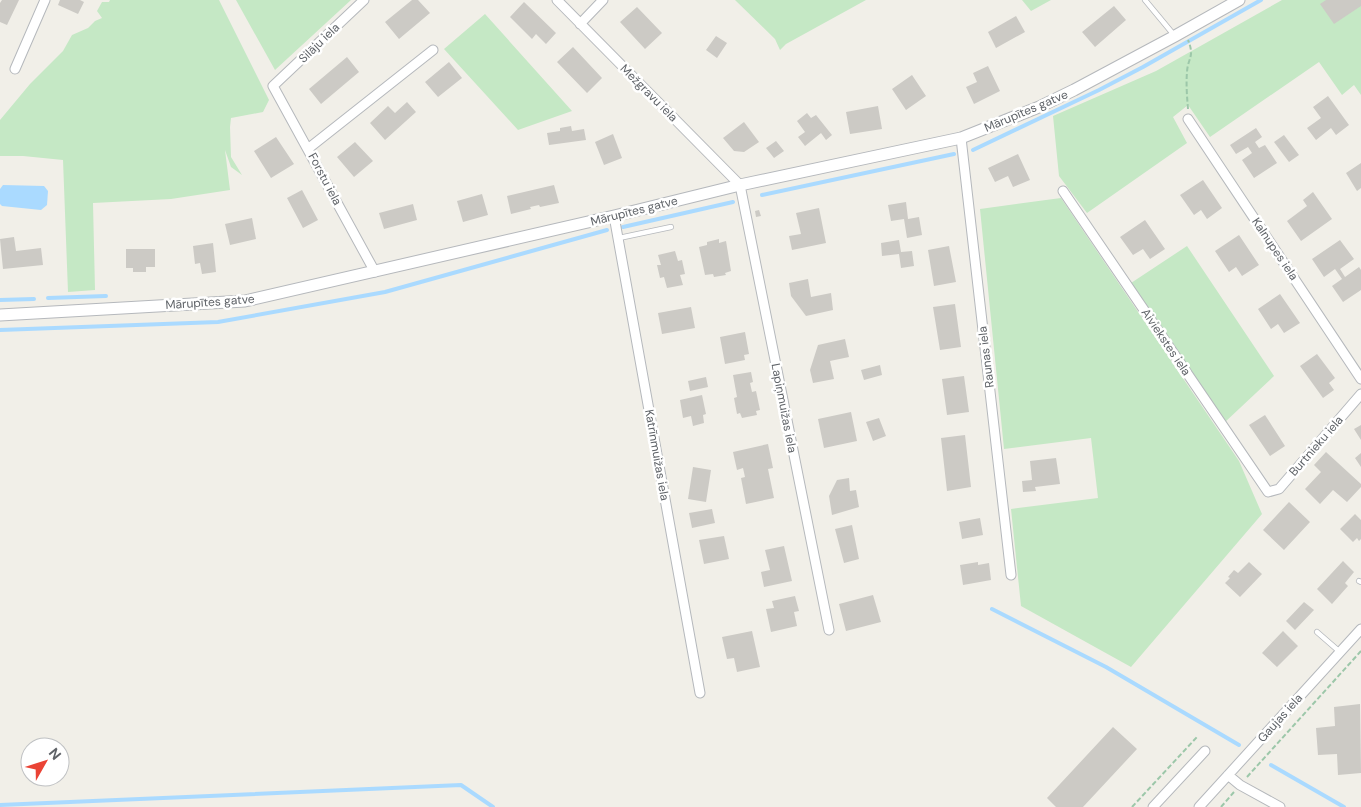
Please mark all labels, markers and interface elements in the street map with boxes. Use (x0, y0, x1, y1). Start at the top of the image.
street label: Silāju iela (295, 20, 343, 66)
street label: Mežgravu iela (617, 61, 681, 125)
street label: Mārupītes gatve (982, 86, 1070, 136)
street label: Forstu iela (305, 150, 345, 208)
street label: Mārupītes gatve (589, 192, 679, 230)
street label: Kalnupes iela (1248, 215, 1302, 283)
street label: Mārupītes gatve (165, 291, 255, 313)
street label: Aiviekstes iela (1138, 305, 1194, 379)
street label: Raunas iela (974, 325, 998, 389)
street label: Lapiņmuižas iela (767, 362, 801, 454)
street label: Katrīnmuižas iela (641, 408, 673, 502)
street label: Burtnieku iela (1285, 413, 1347, 479)
street label: Gaujas iela (1254, 690, 1306, 746)
north arrow (20, 737, 70, 787)
text: N (45, 744, 65, 763)

